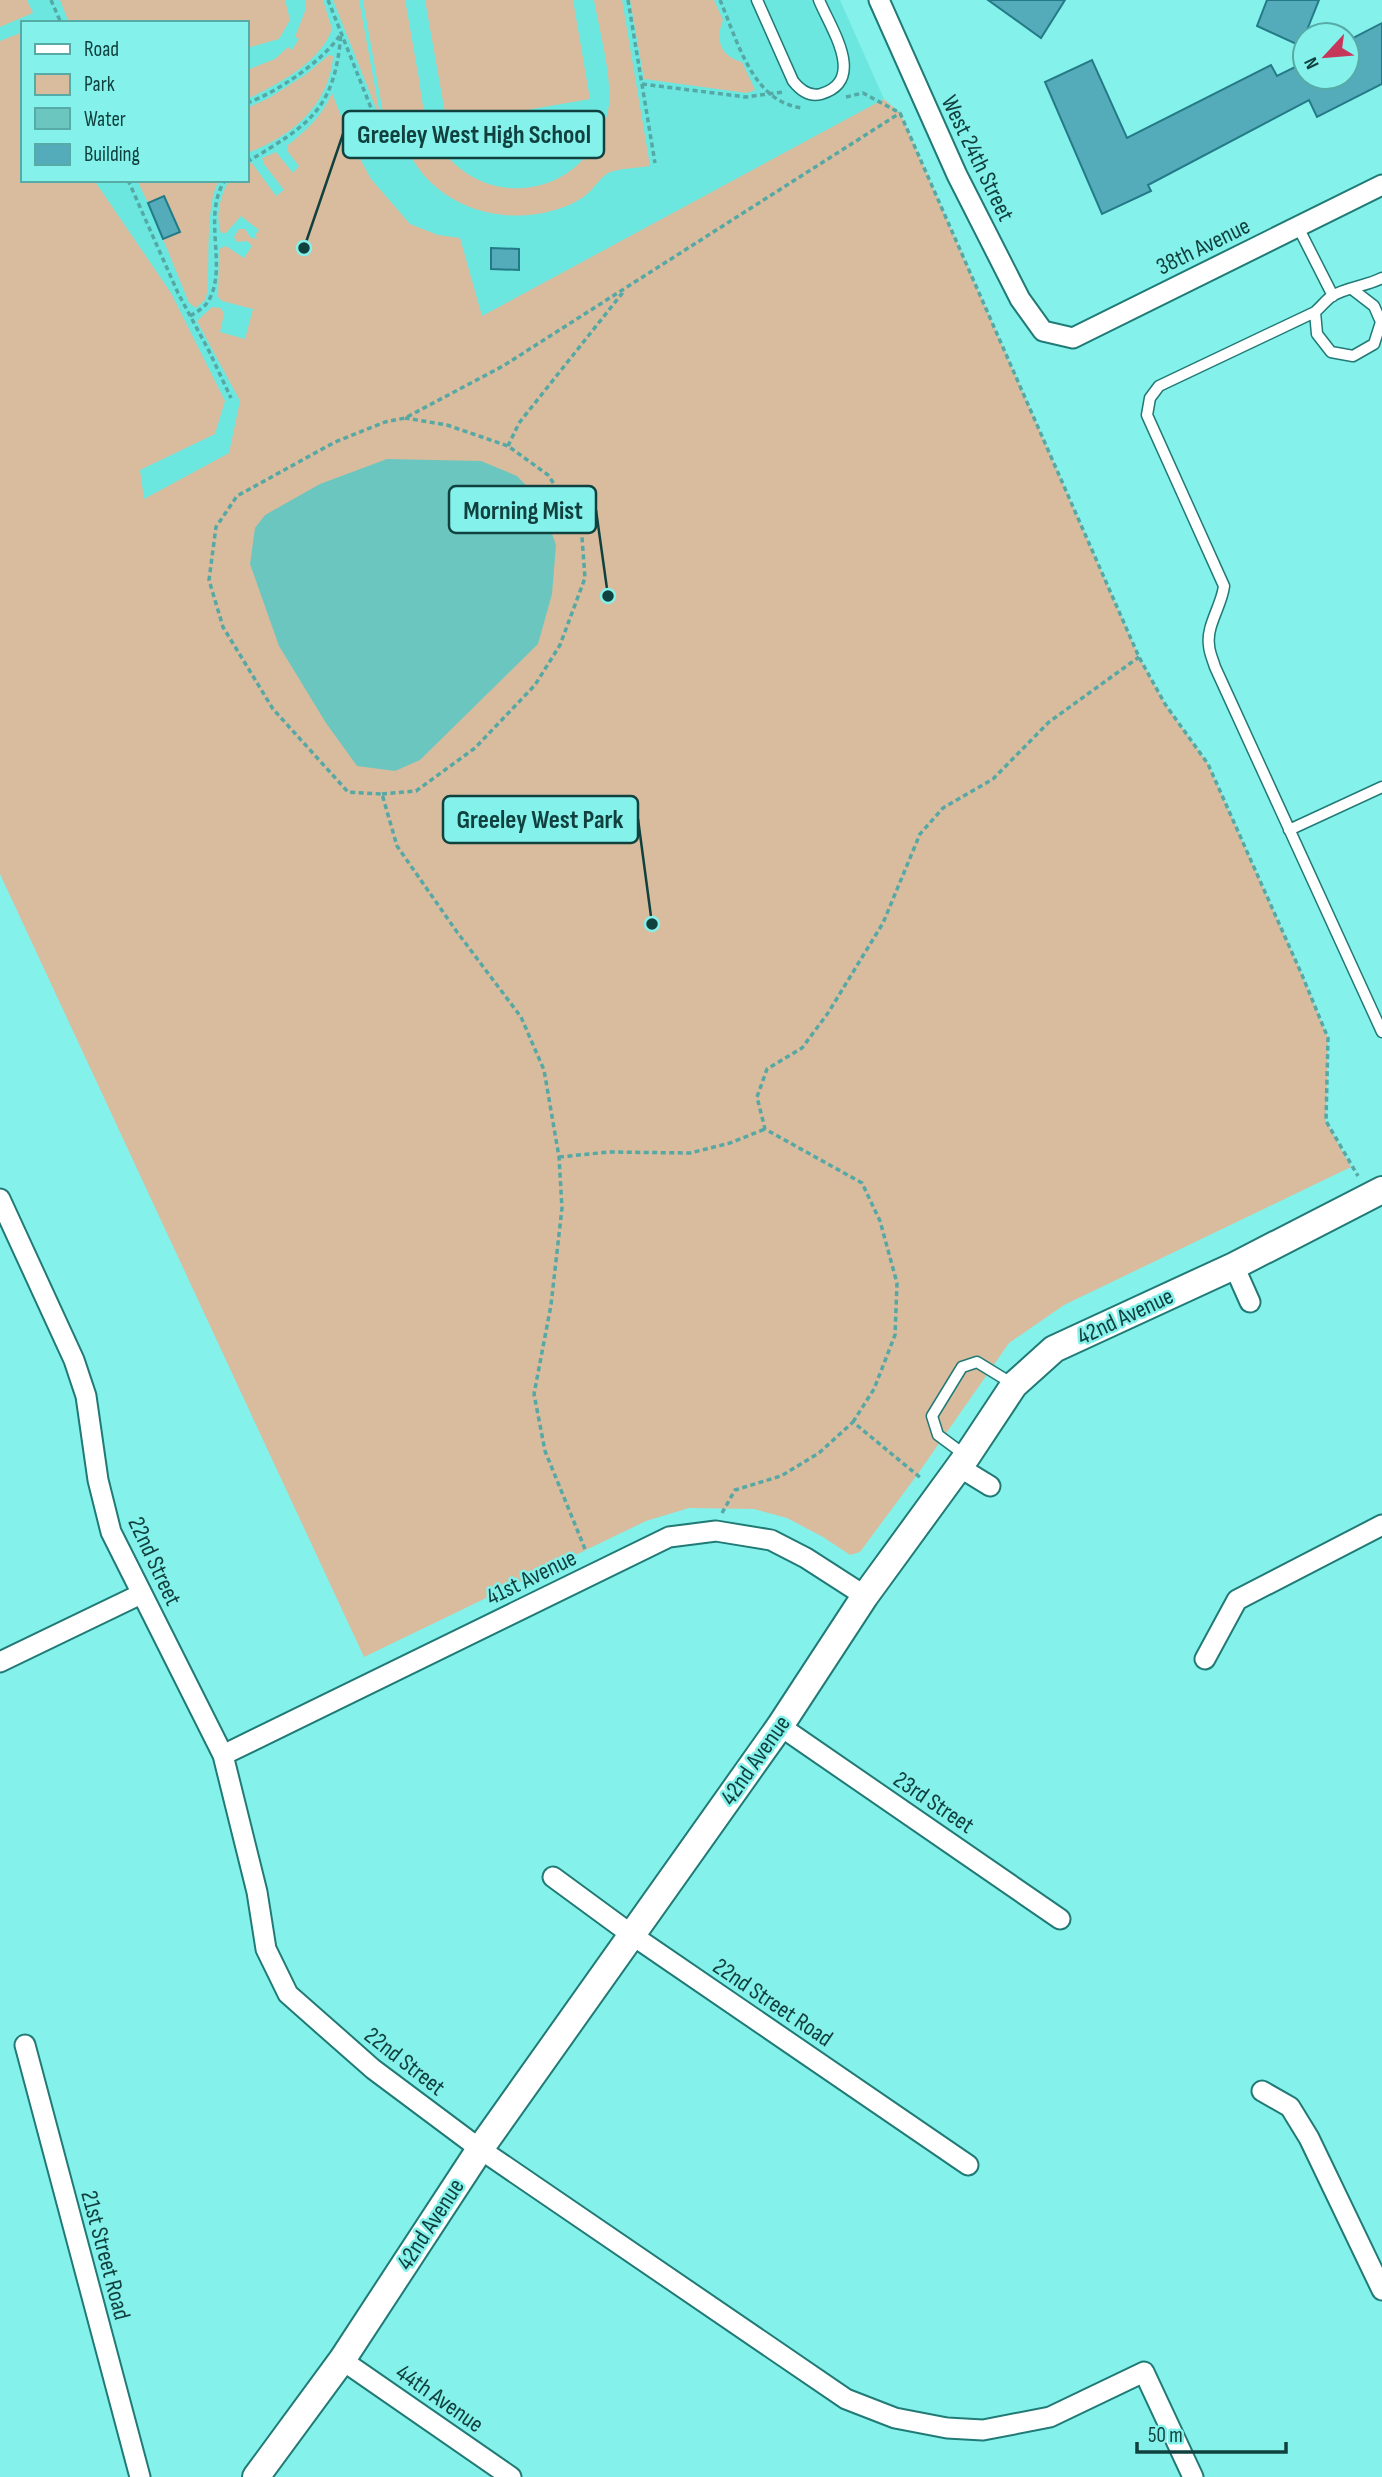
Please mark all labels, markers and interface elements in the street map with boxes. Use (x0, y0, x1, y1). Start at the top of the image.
legend (21, 21, 248, 182)
north arrow (1291, 21, 1361, 91)
text: Road (84, 37, 119, 62)
text: N (1300, 53, 1325, 72)
text: Park (84, 72, 115, 97)
street label: West 24th Street (935, 91, 1020, 226)
text: Water (84, 107, 126, 132)
callout: Greeley West High School (343, 111, 604, 158)
text: Greeley West High School (357, 120, 591, 151)
text: Building (84, 142, 140, 167)
street label: 38th Avenue (1152, 211, 1255, 282)
callout: Morning Mist (449, 486, 596, 533)
text: Morning Mist (463, 496, 583, 527)
callout: Greeley West Park (443, 796, 638, 843)
text: Greeley West Park (456, 805, 624, 836)
street label: 42nd Avenue (1073, 1282, 1178, 1351)
street label: 22nd Street (121, 1512, 188, 1610)
street label: 41st Avenue (481, 1543, 581, 1612)
street label: 42nd Avenue (714, 1710, 797, 1811)
street label: 23rd Street (888, 1765, 980, 1840)
street label: 22nd Street Road (707, 1952, 838, 2053)
street label: 22nd Street (359, 2021, 451, 2102)
street label: 42nd Avenue (390, 2173, 471, 2275)
street label: 21st Street Road (74, 2187, 137, 2323)
street label: 44th Avenue (390, 2358, 489, 2439)
scale bar (1137, 2410, 1286, 2454)
text: 50 m (1148, 2423, 1183, 2448)

